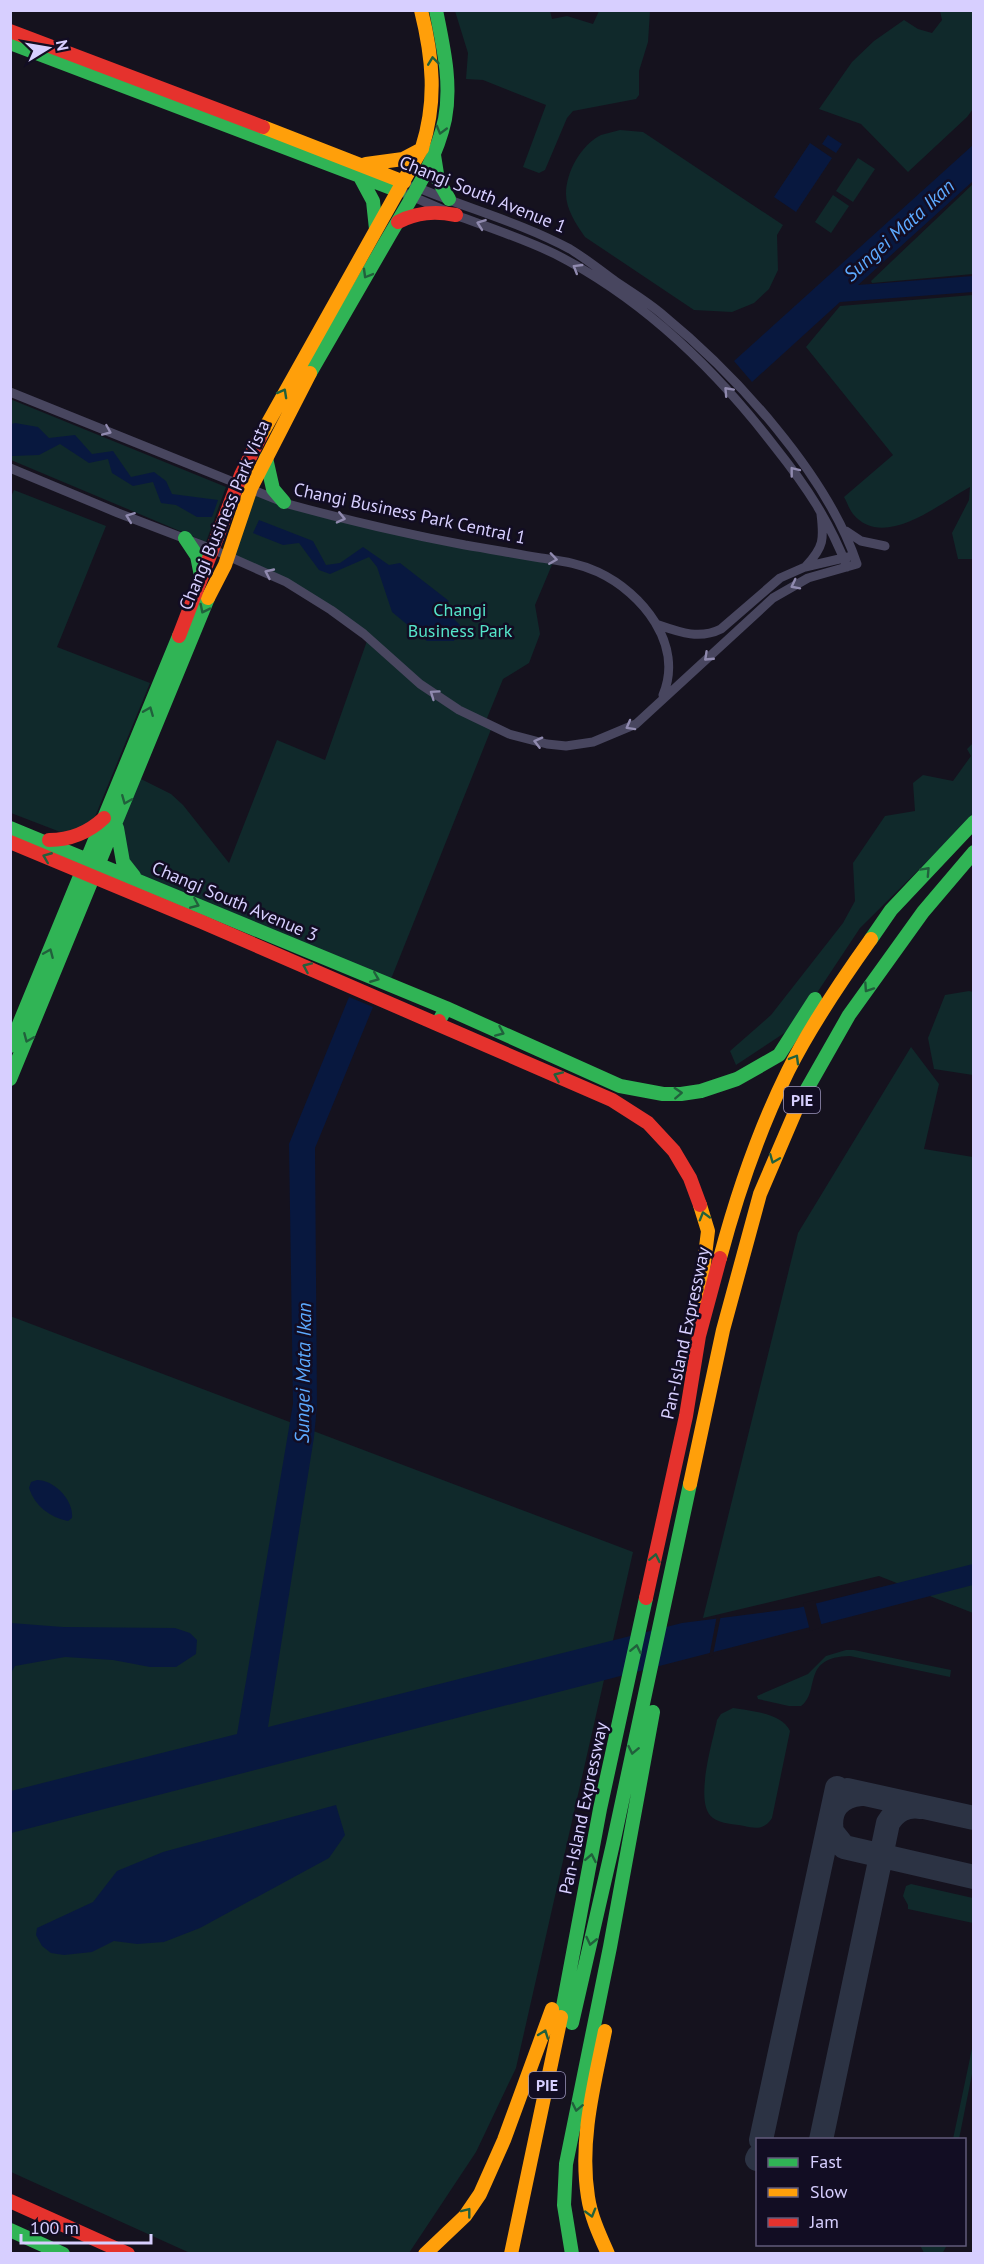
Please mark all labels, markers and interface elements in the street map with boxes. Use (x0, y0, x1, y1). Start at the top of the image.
north arrow (18, 18, 78, 78)
text: N (52, 38, 74, 52)
one-way arrow (427, 57, 439, 66)
one-way arrow (436, 124, 448, 135)
street label: Changi South Avenue 1 (396, 150, 570, 238)
water label: Sungei Mata Ikan (838, 173, 960, 287)
one-way arrow (477, 219, 488, 231)
one-way arrow (573, 264, 584, 275)
one-way arrow (363, 268, 374, 278)
one-way arrow (724, 387, 735, 397)
one-way arrow (276, 389, 287, 400)
street label: Changi Business Park Vista (174, 417, 274, 613)
one-way arrow (101, 424, 112, 436)
one-way arrow (790, 467, 801, 478)
street label: Changi Business Park Central 1 (292, 477, 528, 549)
one-way arrow (336, 510, 346, 523)
one-way arrow (125, 512, 136, 525)
one-way arrow (548, 553, 557, 565)
one-way arrow (264, 569, 275, 581)
one-way arrow (791, 577, 802, 589)
park label: Changi Business Park (408, 598, 513, 642)
one-way arrow (199, 602, 211, 613)
one-way arrow (704, 649, 715, 660)
one-way arrow (430, 690, 441, 701)
one-way arrow (142, 706, 154, 717)
one-way arrow (626, 719, 636, 730)
one-way arrow (533, 736, 543, 749)
one-way arrow (121, 794, 133, 805)
one-way arrow (42, 852, 53, 864)
street label: Changi South Avenue 3 (149, 856, 321, 946)
one-way arrow (919, 868, 930, 879)
one-way arrow (189, 897, 200, 909)
one-way arrow (42, 948, 54, 959)
one-way arrow (302, 962, 313, 974)
one-way arrow (369, 971, 380, 983)
one-way arrow (864, 982, 875, 993)
one-way arrow (493, 1024, 504, 1036)
one-way arrow (23, 1031, 35, 1042)
one-way arrow (787, 1055, 799, 1065)
one-way arrow (554, 1072, 565, 1084)
one-way arrow (674, 1087, 683, 1100)
road number: PIE (784, 1087, 820, 1113)
one-way arrow (769, 1153, 781, 1164)
one-way arrow (699, 1211, 711, 1222)
street label: Pan-Island Expressway (655, 1244, 715, 1421)
water label: Sungei Mata Ikan (289, 1302, 317, 1444)
one-way arrow (648, 1553, 661, 1563)
one-way arrow (629, 1644, 642, 1654)
street label: Pan-Island Expressway (553, 1719, 613, 1896)
one-way arrow (627, 1745, 640, 1755)
one-way arrow (583, 1853, 596, 1863)
one-way arrow (585, 1935, 598, 1945)
one-way arrow (536, 2029, 549, 2040)
road number: PIE (529, 2072, 565, 2098)
one-way arrow (571, 2102, 584, 2112)
legend (756, 2138, 966, 2246)
text: Fast (810, 2150, 842, 2173)
text: Slow (810, 2180, 848, 2203)
scale bar (21, 2207, 152, 2245)
one-way arrow (459, 2208, 470, 2219)
one-way arrow (584, 2208, 596, 2218)
text: Jam (809, 2210, 839, 2233)
text: 100 m (30, 2216, 79, 2239)

